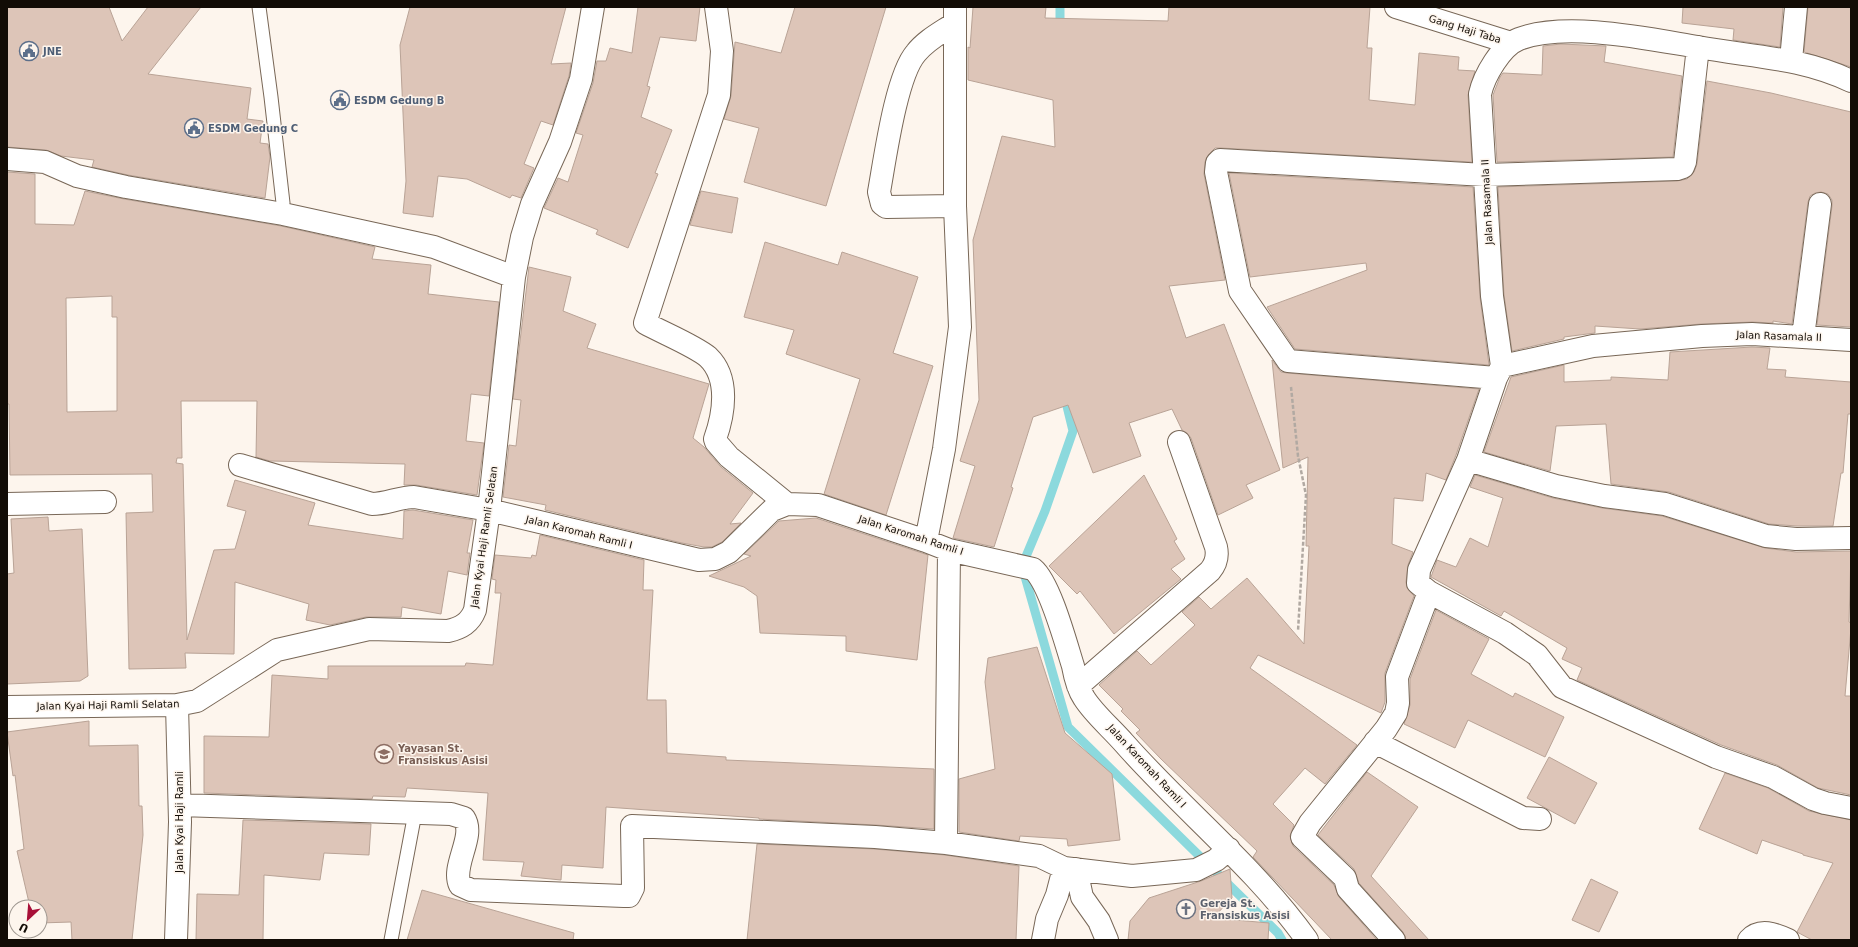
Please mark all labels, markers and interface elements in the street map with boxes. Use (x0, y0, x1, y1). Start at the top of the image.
street label: Gang Haji Taba (1427, 13, 1503, 45)
public building icon: JNE (18, 40, 40, 62)
place label: JNE (42, 46, 62, 57)
public building icon: ESDM Gedung B (329, 89, 351, 111)
place label: ESDM Gedung B (354, 95, 444, 106)
public building icon: ESDM Gedung C (183, 117, 205, 139)
place label: ESDM Gedung C (208, 123, 298, 134)
street label: Jalan Rasamala II (1479, 159, 1495, 246)
street label: Jalan Rasamala II (1735, 329, 1822, 343)
street label: Jalan Kyai Haji Ramli Selatan (468, 466, 499, 609)
street label: Jalan Karomah Ramli I (523, 513, 634, 551)
street label: Jalan Karomah Ramli I (856, 513, 965, 557)
street label: Jalan Kyai Haji Ramli Selatan (35, 698, 180, 712)
street label: Jalan Karomah Ramli I (1105, 721, 1188, 810)
school or university icon: Yayasan St. Fransiskus Asisi (373, 743, 395, 765)
place label: Yayasan St. Fransiskus Asisi (397, 743, 488, 766)
street label: Jalan Kyai Haji Ramli (174, 771, 185, 874)
church icon: Gereja St. Fransiskus Asisi (1175, 898, 1197, 920)
place label: Gereja St. Fransiskus Asisi (1200, 898, 1290, 921)
north arrow (8, 899, 48, 939)
text: U (17, 920, 31, 935)

